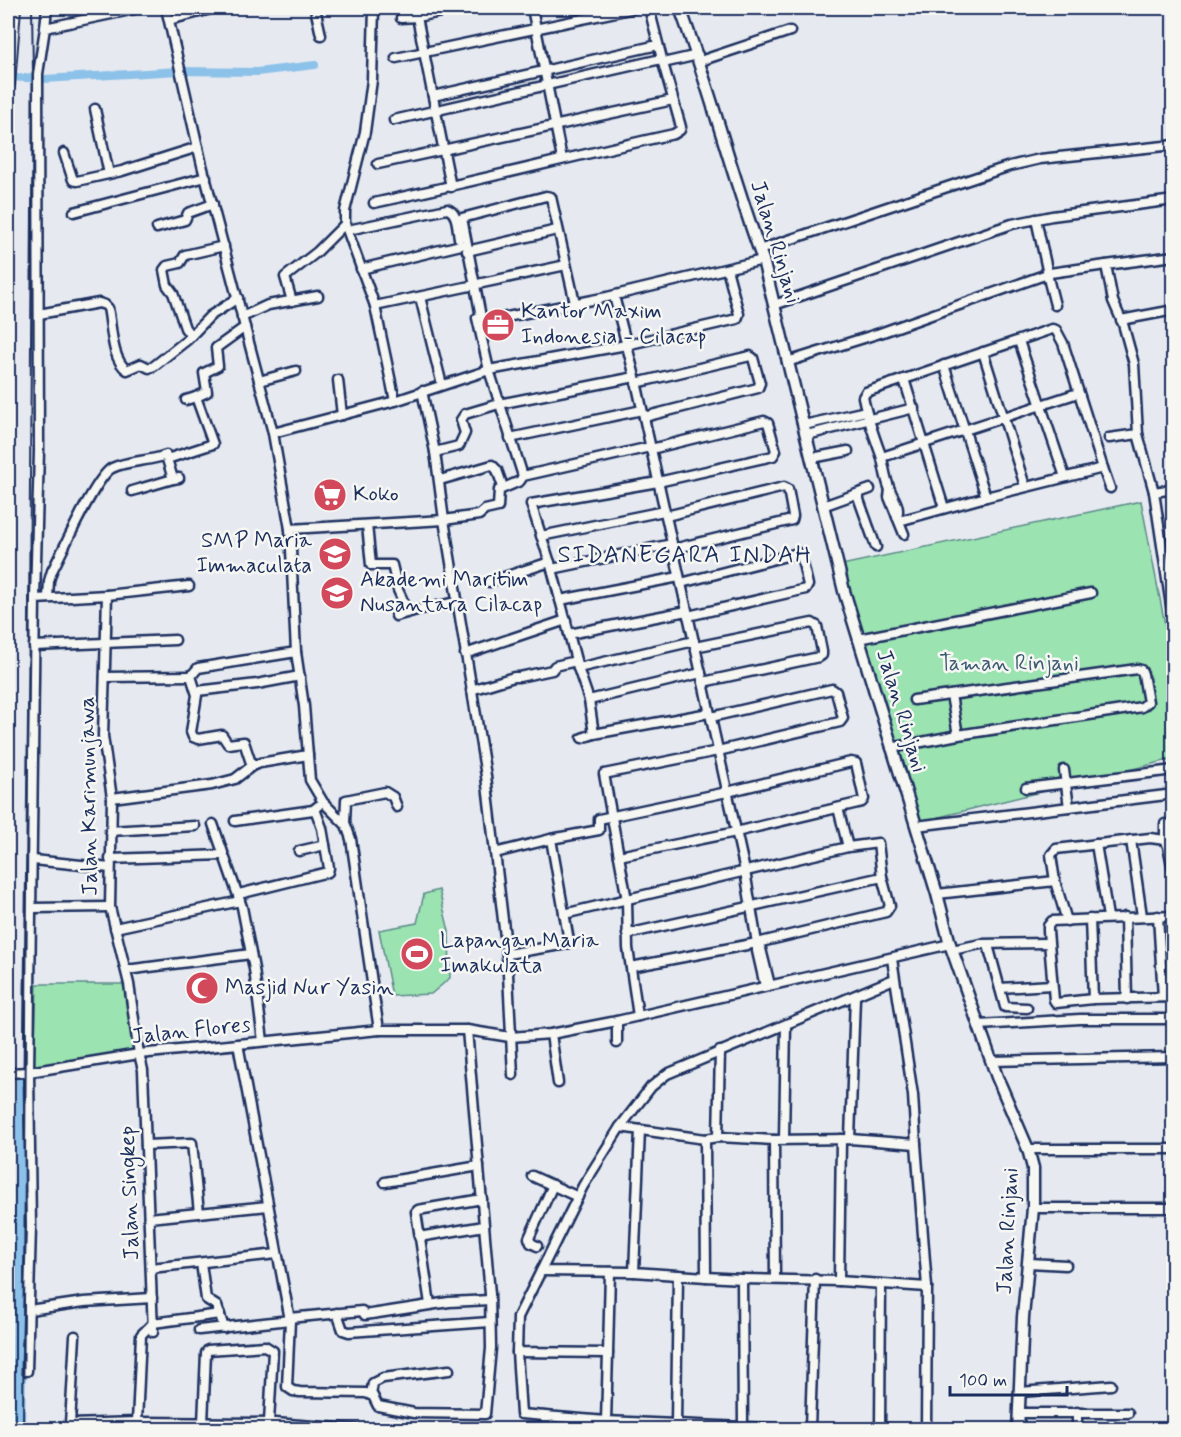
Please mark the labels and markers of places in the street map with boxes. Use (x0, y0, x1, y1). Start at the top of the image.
place label: Kantor Maxim Indonesia - Cilacap (521, 298, 707, 351)
office icon: Kantor Maxim Indonesia - Cilacap (480, 307, 516, 343)
supermarket icon: Koko (312, 477, 348, 513)
place label: Koko (353, 481, 399, 509)
place label: SMP Maria Immaculata (196, 527, 313, 580)
school or university icon: SMP Maria Immaculata (317, 536, 353, 572)
place label: Akademi Maritim Nusantara Cilacap (360, 566, 542, 619)
school or university icon: Akademi Maritim Nusantara Cilacap (319, 575, 355, 611)
place label: Lapangan Maria Imakulata (440, 927, 600, 980)
sports icon: Lapangan Maria Imakulata (399, 936, 435, 972)
mosque icon: Masjid Nur Yasin (184, 970, 220, 1006)
place label: Masjid Nur Yasin (225, 974, 394, 1002)

